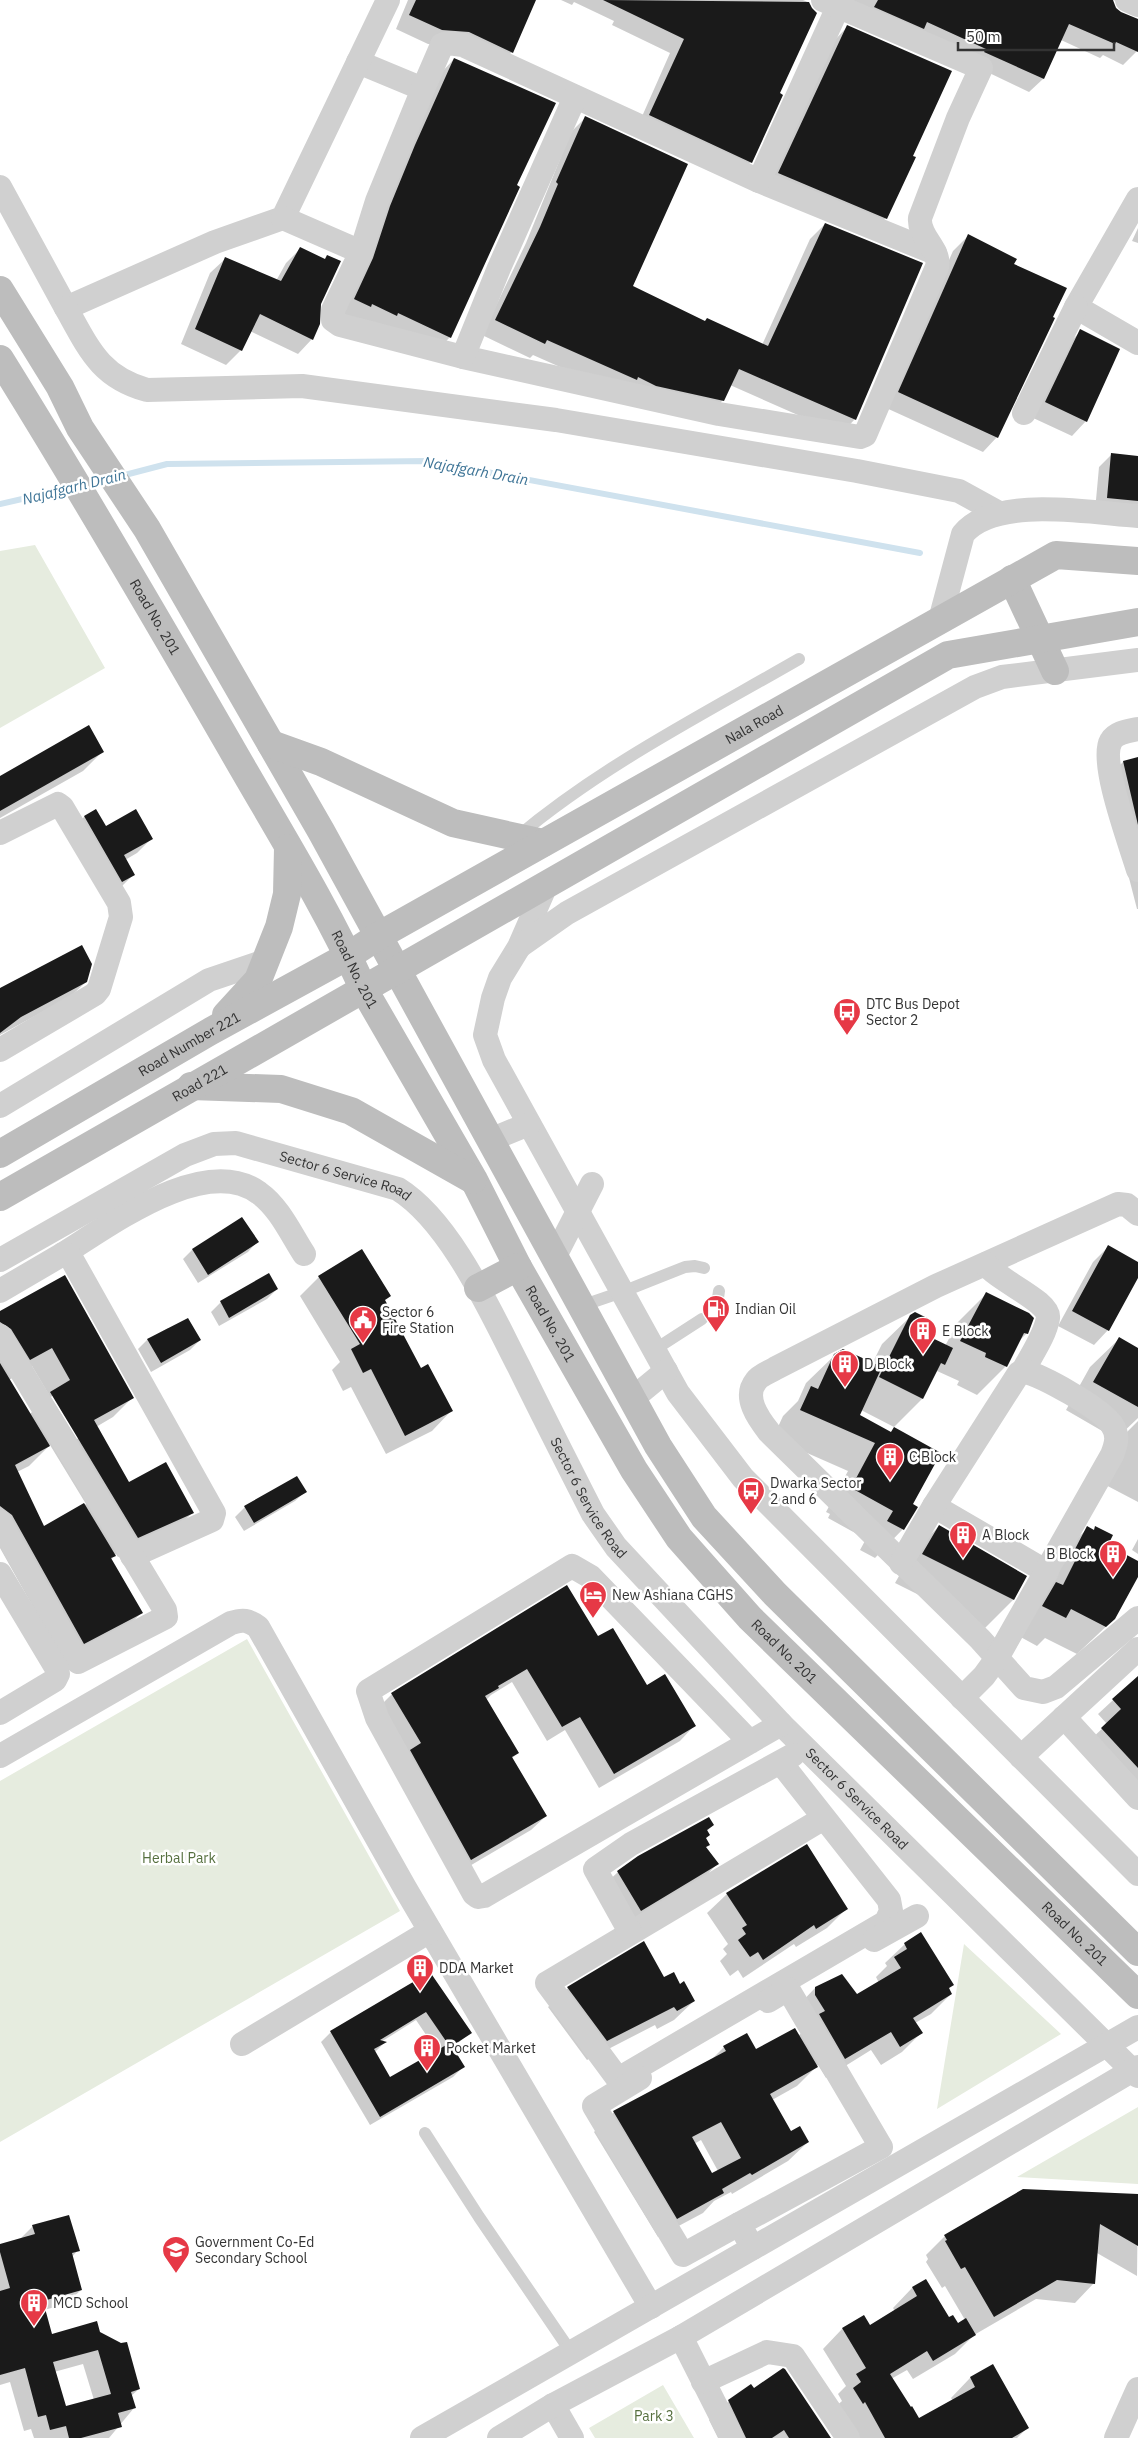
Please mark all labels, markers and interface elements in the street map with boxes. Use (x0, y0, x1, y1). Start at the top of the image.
scale bar (958, 20, 1114, 52)
text: 50 m (966, 27, 1001, 46)
water label: Najafgarh Drain (422, 452, 530, 489)
water label: Najafgarh Drain (20, 464, 128, 509)
street label: Road No. 201 (126, 576, 184, 658)
street label: Nala Road (722, 701, 787, 748)
street label: Road No. 201 (327, 927, 382, 1012)
place label: DTC Bus Depot Sector 2 (866, 995, 960, 1029)
bus stop icon: DTC Bus Depot Sector 2 (832, 997, 862, 1036)
street label: Road Number 221 (135, 1008, 244, 1080)
street label: Road 221 (169, 1060, 230, 1106)
street label: Sector 6 Service Road (277, 1147, 415, 1205)
street label: Road No. 201 (521, 1282, 579, 1365)
fuel station icon: Indian Oil (701, 1294, 731, 1333)
place label: Indian Oil (735, 1300, 796, 1318)
place label: Sector 6 Fire Station (382, 1303, 454, 1337)
public building icon: Sector 6 Fire Station (348, 1305, 378, 1344)
building icon: E Block (908, 1316, 938, 1355)
place label: E Block (942, 1322, 989, 1340)
building icon: D Block (830, 1349, 860, 1388)
place label: D Block (864, 1355, 913, 1373)
street label: Sector 6 Service Road (546, 1434, 631, 1562)
building icon: C Block (875, 1442, 905, 1481)
place label: C Block (909, 1448, 957, 1466)
place label: Dwarka Sector 2 and 6 (770, 1474, 861, 1508)
bus stop icon: Dwarka Sector 2 and 6 (736, 1476, 766, 1515)
building icon: A Block (948, 1520, 978, 1559)
place label: A Block (982, 1526, 1030, 1544)
building icon: B Block (1098, 1539, 1128, 1578)
place label: B Block (1046, 1545, 1095, 1563)
hotel icon: New Ashiana CGHS (578, 1580, 608, 1619)
place label: New Ashiana CGHS (612, 1586, 733, 1604)
street label: Road No. 201 (748, 1615, 821, 1688)
street label: Sector 6 Service Road (802, 1744, 912, 1853)
park label: Herbal Park (142, 1849, 216, 1867)
street label: Road No. 201 (1038, 1897, 1112, 1970)
building icon: DDA Market (405, 1953, 435, 1992)
place label: DDA Market (439, 1959, 514, 1977)
building icon: Pocket Market (412, 2033, 442, 2072)
place label: Pocket Market (446, 2039, 536, 2057)
place label: Government Co-Ed Secondary School (195, 2233, 315, 2267)
school or university icon: Government Co-Ed Secondary School (161, 2235, 191, 2274)
building icon: MCD School (19, 2288, 49, 2327)
place label: MCD School (53, 2294, 129, 2312)
park label: Park 3 (634, 2407, 674, 2425)

